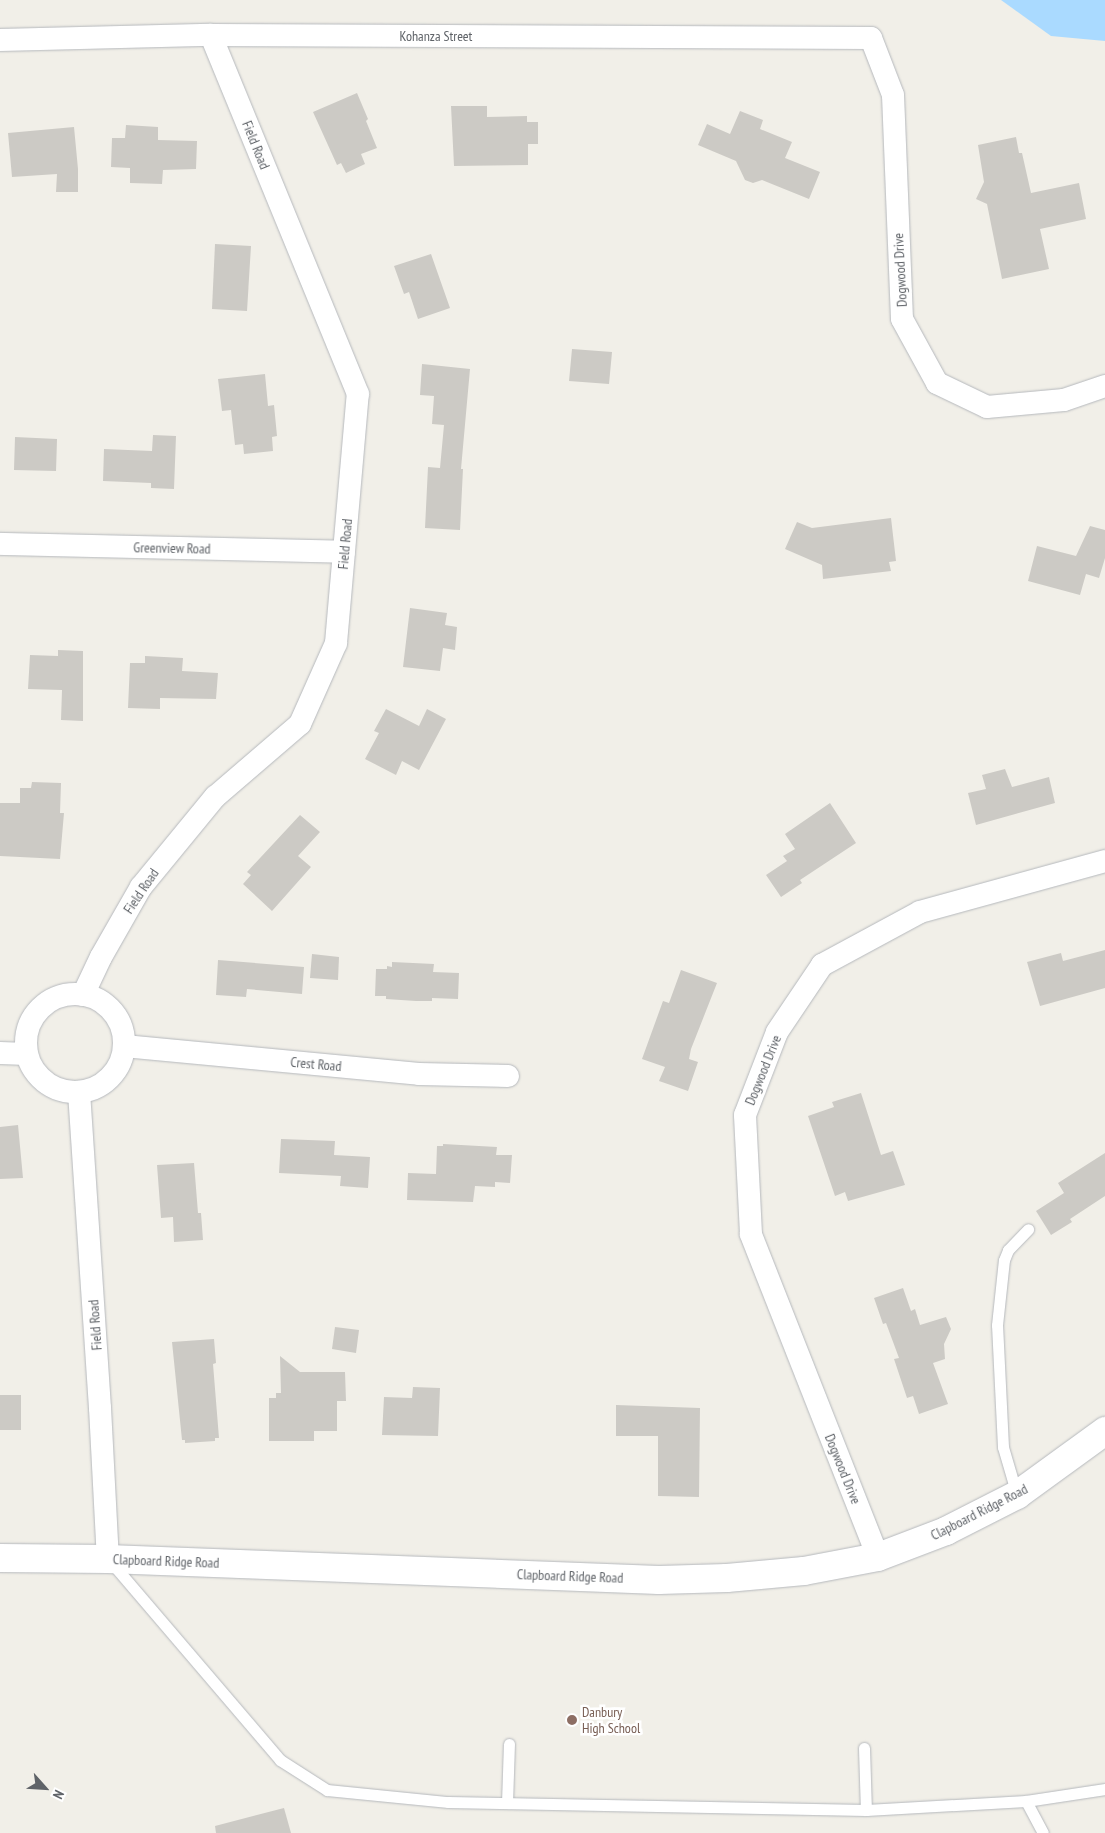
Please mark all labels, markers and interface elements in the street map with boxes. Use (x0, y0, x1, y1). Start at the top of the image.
street label: Kohanza Street (400, 28, 472, 44)
street label: Field Road (239, 118, 273, 172)
street label: Dogwood Drive (890, 233, 910, 307)
street label: Field Road (334, 518, 356, 570)
street label: Greenview Road (133, 539, 211, 557)
street label: Field Road (120, 865, 162, 917)
street label: Dogwood Drive (741, 1032, 785, 1108)
street label: Crest Road (290, 1053, 342, 1075)
street label: Field Road (85, 1299, 105, 1351)
street label: Dogwood Drive (821, 1431, 865, 1507)
street label: Clapboard Ridge Road (928, 1480, 1030, 1544)
street label: Clapboard Ridge Road (113, 1551, 219, 1571)
street label: Clapboard Ridge Road (517, 1566, 623, 1586)
place label: Danbury High School (582, 1704, 640, 1736)
marker: Danbury High School (566, 1714, 578, 1726)
north arrow (20, 1763, 70, 1813)
text: N (49, 1787, 68, 1802)

